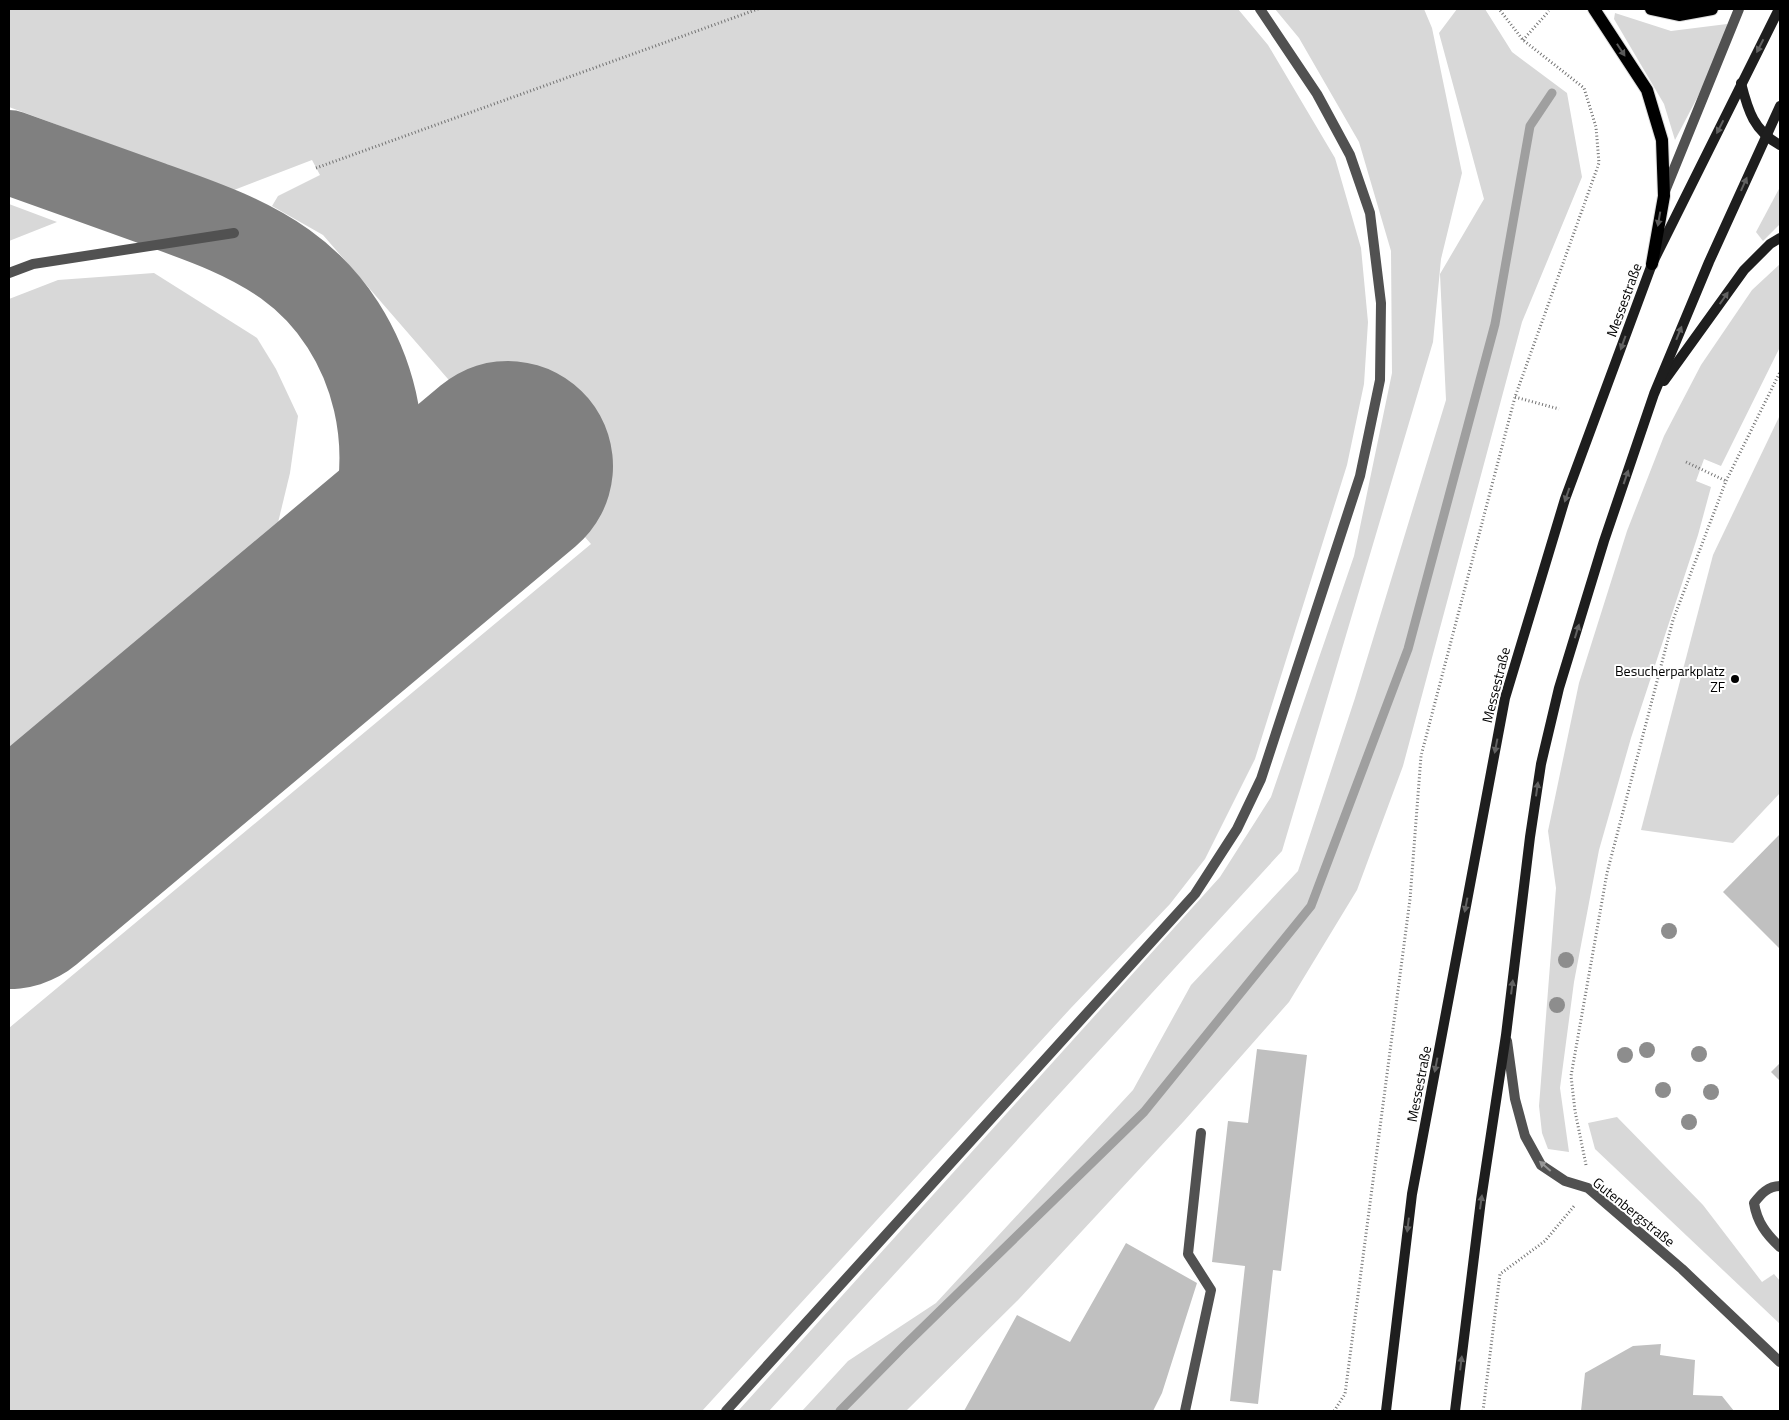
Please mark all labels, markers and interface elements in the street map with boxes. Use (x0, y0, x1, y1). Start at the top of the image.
one-way arrow (1756, 39, 1764, 53)
one-way arrow (1616, 43, 1625, 56)
one-way arrow (1715, 119, 1724, 134)
one-way arrow (1740, 177, 1748, 191)
one-way arrow (1655, 212, 1663, 228)
street label: Messestraße (1600, 260, 1647, 340)
one-way arrow (1719, 291, 1729, 305)
one-way arrow (1676, 326, 1684, 340)
one-way arrow (1619, 335, 1626, 350)
one-way arrow (1623, 469, 1630, 484)
one-way arrow (1563, 488, 1571, 503)
one-way arrow (1573, 624, 1581, 639)
street label: Messestraße (1476, 645, 1515, 725)
place label: Besucherparkplatz ZF (1615, 660, 1725, 697)
marker: Besucherparkplatz ZF (1729, 673, 1741, 685)
one-way arrow (1491, 738, 1499, 754)
one-way arrow (1533, 780, 1541, 796)
one-way arrow (1462, 898, 1470, 913)
one-way arrow (1508, 979, 1516, 995)
street label: Messestraße (1401, 1044, 1436, 1124)
one-way arrow (1432, 1058, 1440, 1074)
one-way arrow (1539, 1161, 1552, 1172)
street label: Gutenbergstraße (1589, 1172, 1680, 1251)
one-way arrow (1477, 1193, 1485, 1209)
one-way arrow (1404, 1218, 1412, 1234)
one-way arrow (1457, 1355, 1465, 1371)

